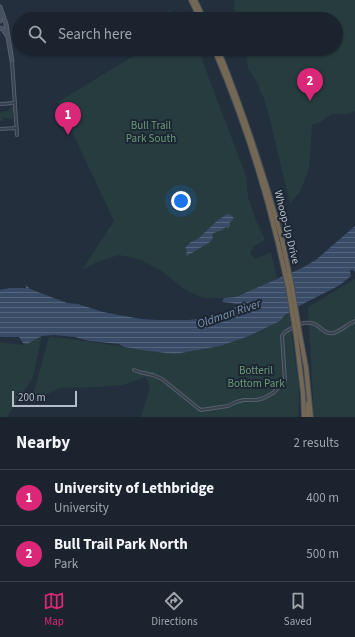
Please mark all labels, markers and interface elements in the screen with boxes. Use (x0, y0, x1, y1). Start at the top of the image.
search box (12, 12, 343, 56)
icon: search (26, 23, 48, 45)
text: Search here (58, 24, 132, 45)
pin: 2 (297, 68, 323, 101)
pin: 1 (55, 102, 81, 135)
park label: Bull Trail Park South (126, 118, 176, 146)
street label: Whoop-Up Drive (271, 189, 304, 266)
your location (171, 191, 191, 211)
water label: Oldman River (195, 295, 264, 333)
park label: Botteril Bottom Park (227, 363, 285, 391)
scale bar (12, 389, 77, 408)
text: 200 m (18, 390, 46, 405)
text: Nearby (16, 431, 70, 455)
text: 2 results (294, 434, 339, 452)
text: University of Lethbridge (54, 478, 214, 499)
text: 1 (26, 489, 32, 507)
text: 400 m (306, 489, 339, 507)
text: University (54, 499, 109, 517)
text: Bull Trail Park North (54, 534, 188, 555)
text: 2 (26, 545, 32, 563)
text: 500 m (306, 545, 339, 563)
text: Park (54, 555, 78, 573)
tab: Map (43, 590, 65, 629)
tab: Directions (151, 590, 198, 629)
tab: Saved (284, 590, 312, 629)

